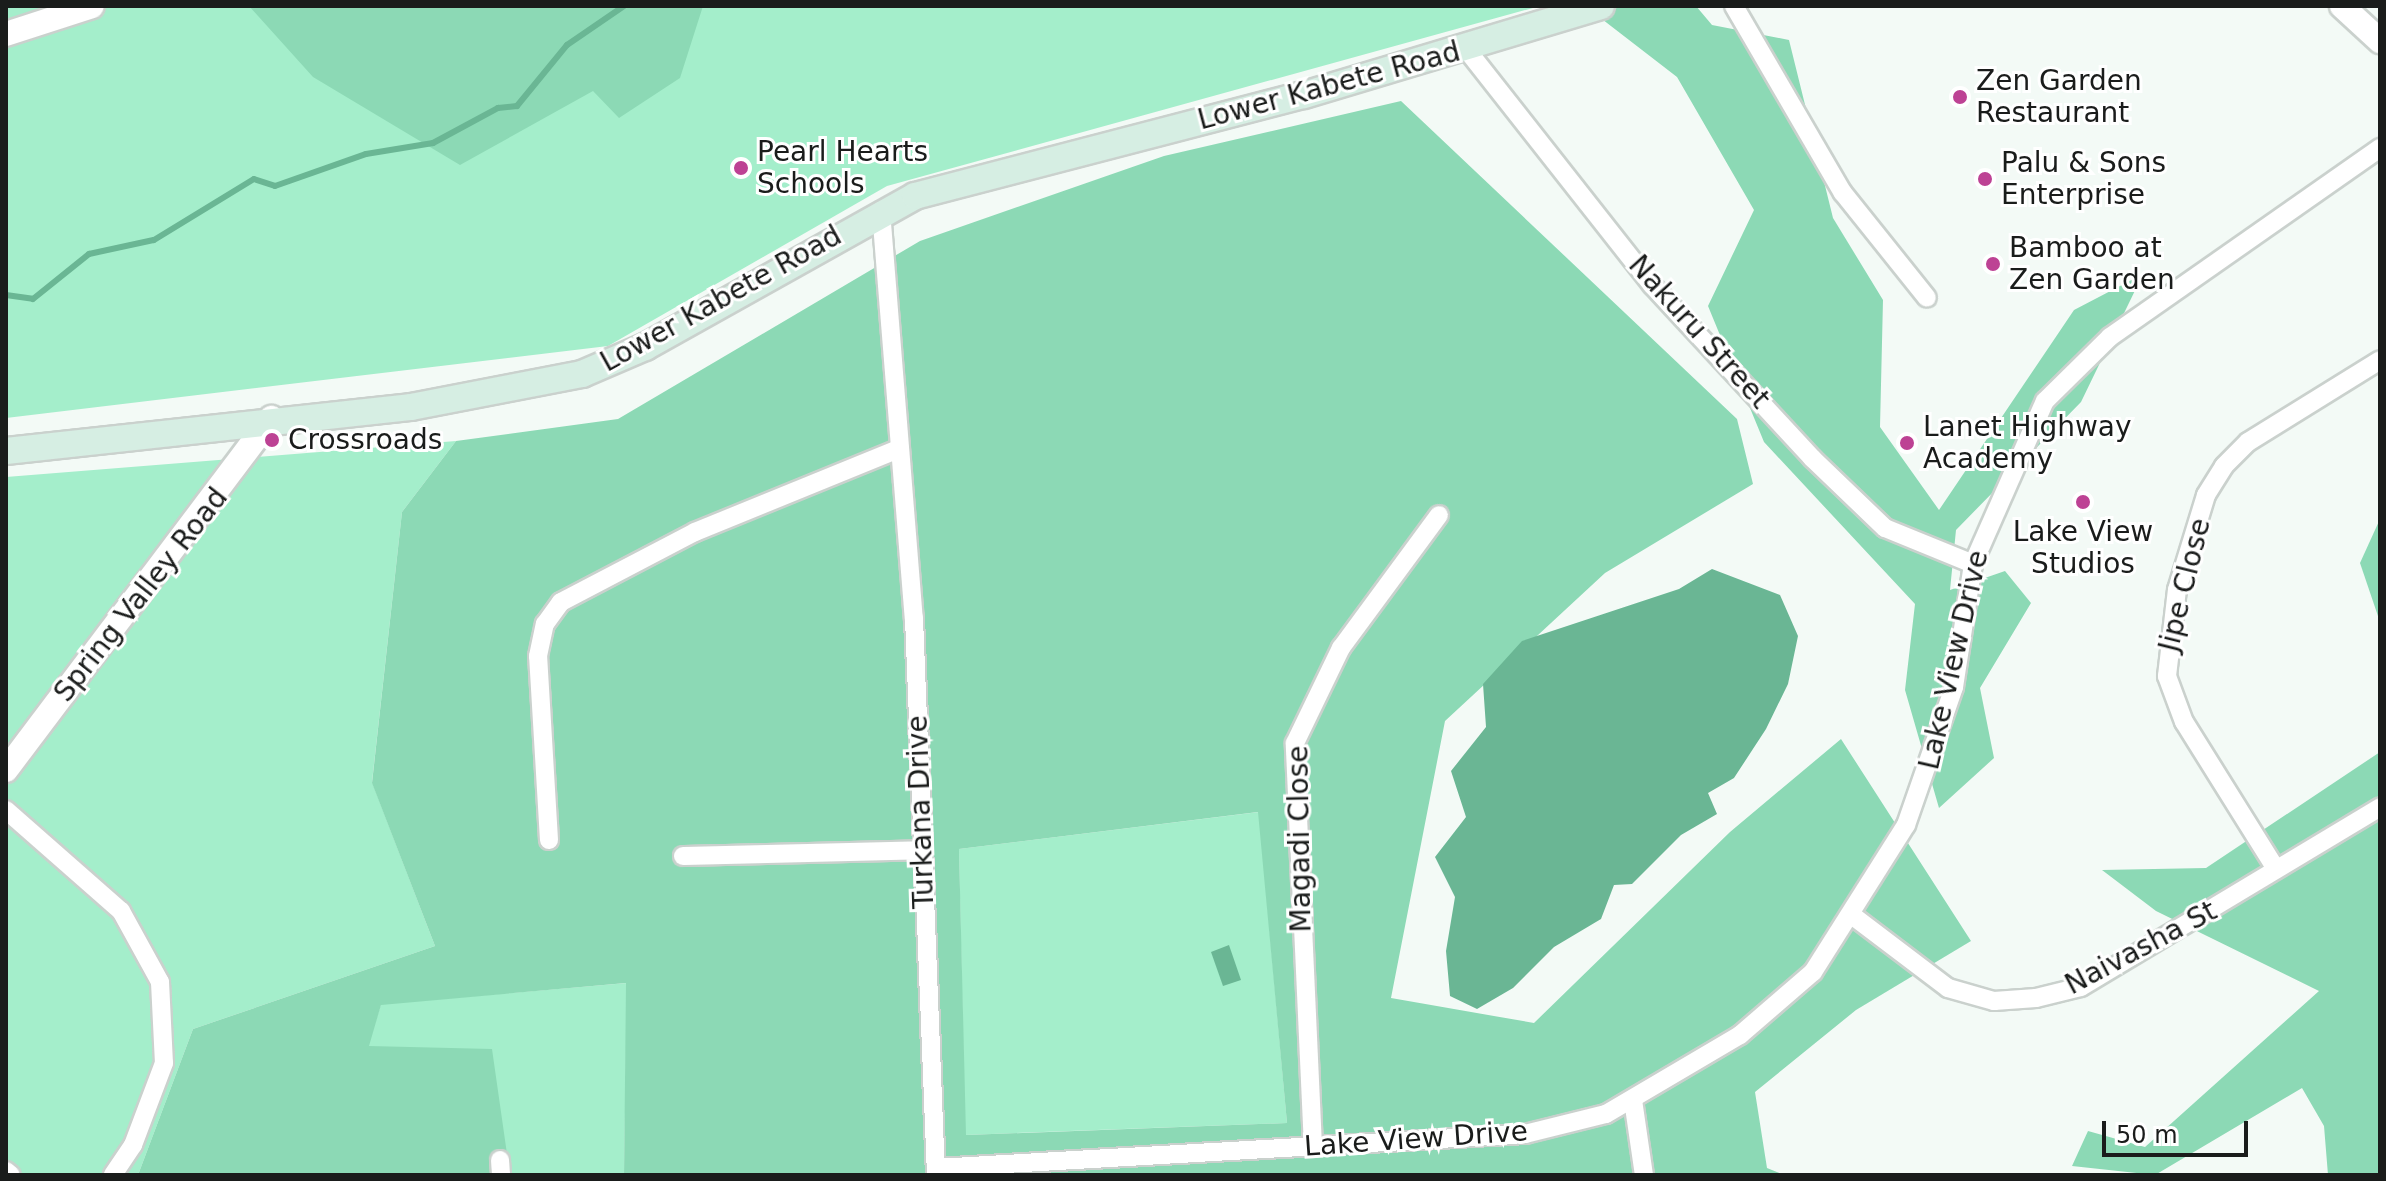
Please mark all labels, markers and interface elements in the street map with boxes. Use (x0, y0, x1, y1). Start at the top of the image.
street label: Lower Kabete Road (1194, 35, 1464, 137)
place label: Zen Garden Restaurant (1976, 64, 2142, 130)
marker: Zen Garden Restaurant (1951, 88, 1969, 106)
place label: Pearl Hearts Schools (757, 135, 928, 201)
place label: Palu & Sons Enterprise (2001, 146, 2166, 212)
marker: Pearl Hearts Schools (732, 159, 750, 177)
marker: Palu & Sons Enterprise (1976, 170, 1994, 188)
street label: Lower Kabete Road (595, 219, 847, 379)
place label: Bamboo at Zen Garden (2009, 231, 2175, 297)
street label: Nakuru Street (1621, 249, 1777, 415)
marker: Bamboo at Zen Garden (1984, 255, 2002, 273)
place label: Lanet Highway Academy (1923, 410, 2132, 476)
place label: Crossroads (288, 423, 442, 457)
marker: Crossroads (263, 431, 281, 449)
marker: Lanet Highway Academy (1898, 434, 1916, 452)
street label: Spring Valley Road (47, 481, 235, 709)
marker: Lake View Studios (2074, 493, 2092, 511)
place label: Lake View Studios (2013, 515, 2153, 581)
street label: Jipe Close (2152, 515, 2218, 655)
street label: Lake View Drive (1912, 547, 1996, 773)
street label: Turkana Drive (901, 715, 941, 909)
street label: Magadi Close (1282, 745, 1318, 933)
street label: Naivasha St (2059, 894, 2223, 1002)
scale bar (2106, 1105, 2252, 1155)
street label: Lake View Drive (1303, 1114, 1529, 1164)
text: 50 m (2116, 1121, 2178, 1149)

